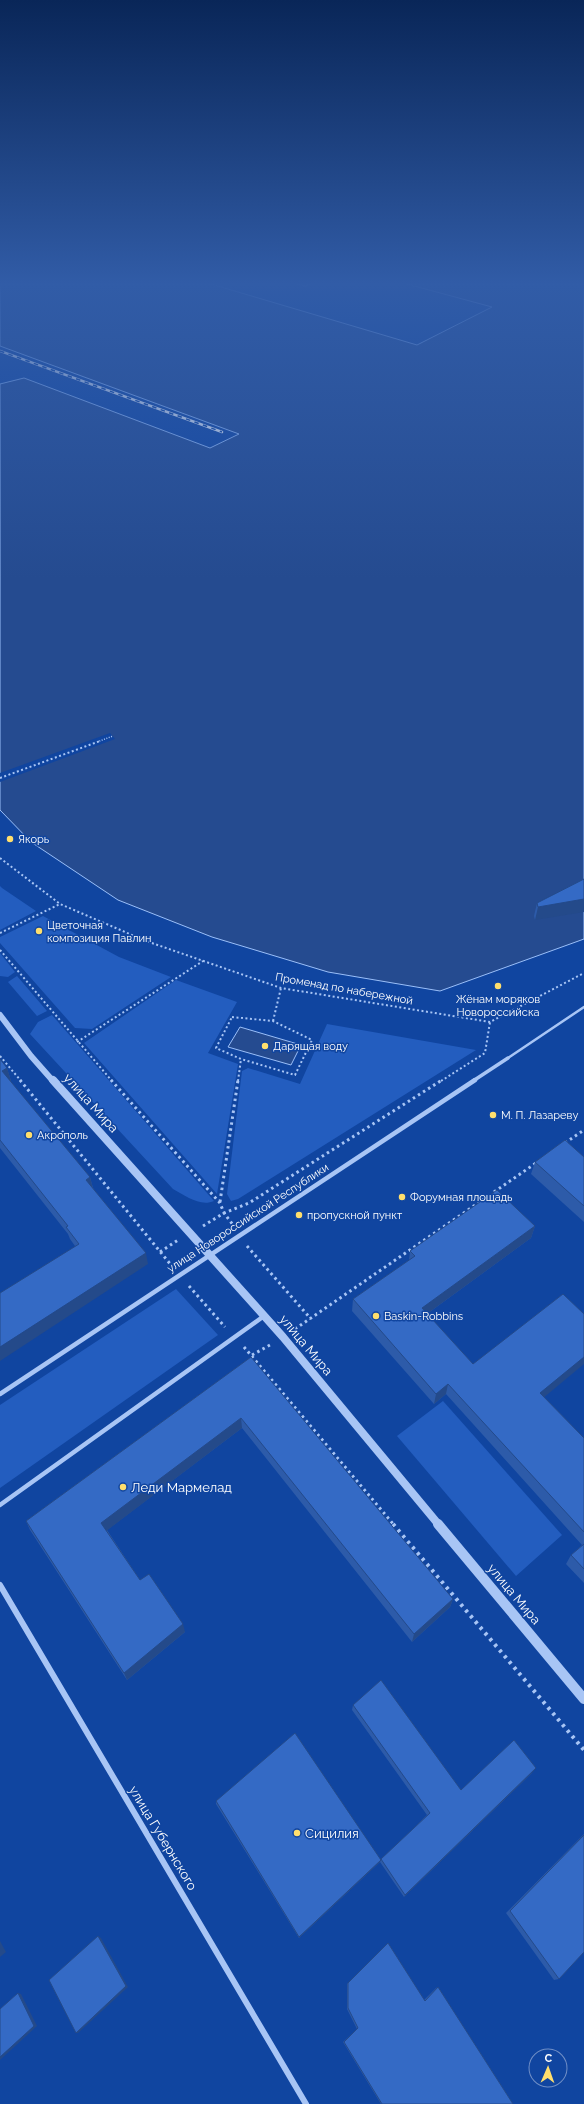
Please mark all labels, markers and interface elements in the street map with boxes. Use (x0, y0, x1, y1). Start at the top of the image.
place label: Якорь (18, 833, 50, 846)
marker: Якорь (5, 834, 15, 844)
place label: Цветочная композиция Павлин (47, 919, 151, 945)
marker: Цветочная композиция Павлин (34, 926, 44, 936)
street label: Променад по набережной (274, 970, 414, 1008)
marker: Жёнам моряков Новороссийска (493, 981, 503, 991)
place label: Жёнам моряков Новороссийска (456, 993, 540, 1019)
place label: Дарящая воду (273, 1040, 348, 1053)
marker: Дарящая воду (260, 1041, 270, 1051)
street label: улица Мира (61, 1070, 121, 1136)
place label: М. П. Лазареву (501, 1109, 578, 1122)
marker: М. П. Лазареву (488, 1110, 498, 1120)
place label: Акрополь (37, 1129, 89, 1142)
marker: Акрополь (24, 1130, 34, 1140)
street label: улица Новороссийской Республики (165, 1161, 331, 1275)
place label: Форумная площадь (410, 1191, 513, 1204)
marker: Форумная площадь (397, 1192, 407, 1202)
place label: пропускной пункт (307, 1209, 403, 1222)
marker: пропускной пункт (294, 1210, 304, 1220)
place label: Baskin-Robbins (384, 1310, 463, 1323)
marker: Baskin-Robbins (371, 1311, 381, 1321)
street label: улица Мира (276, 1312, 336, 1378)
place label: Леди Мармелад (131, 1480, 232, 1495)
marker: Леди Мармелад (118, 1482, 128, 1492)
street label: улица Мира (484, 1561, 544, 1627)
street label: улица Губернского (126, 1783, 200, 1893)
place label: Сицилия (305, 1826, 359, 1841)
marker: Сицилия (292, 1828, 302, 1838)
north arrow (528, 2048, 568, 2088)
text: С (544, 2052, 553, 2065)

